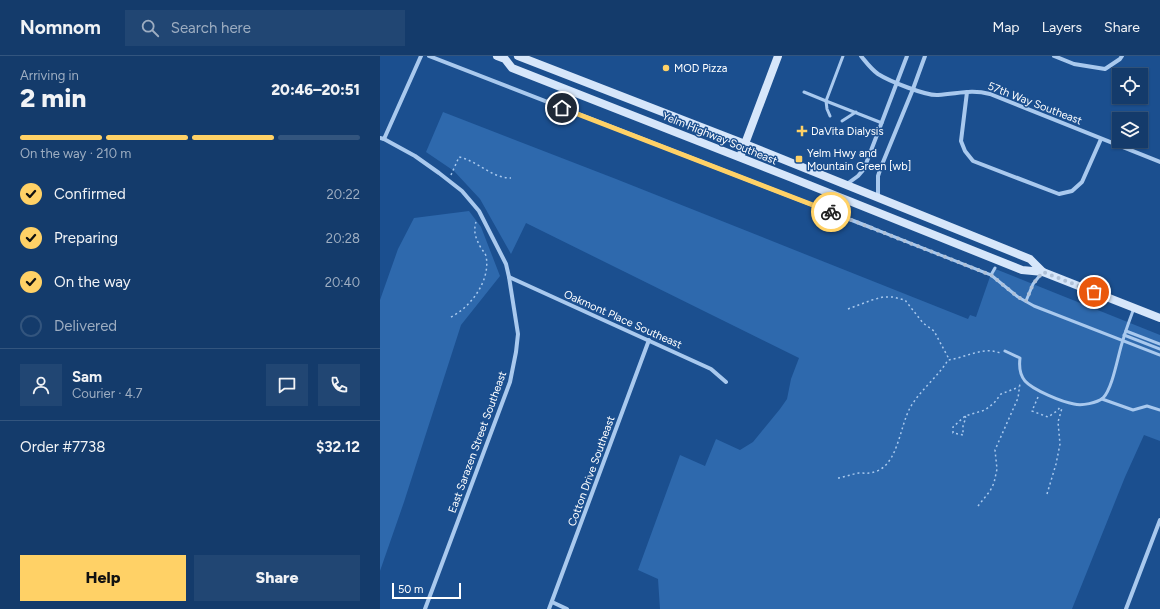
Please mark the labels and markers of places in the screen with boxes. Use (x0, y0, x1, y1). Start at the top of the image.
place label: MOD Pizza (674, 62, 727, 75)
marker: MOD Pizza (661, 63, 671, 73)
pin (545, 91, 579, 125)
marker: DaVita Dialysis (796, 125, 808, 137)
place label: DaVita Dialysis (811, 125, 884, 138)
place label: Yelm Hwy and Mountain Green [wb] (807, 147, 911, 173)
marker: Yelm Hwy and Mountain Green [wb] (794, 154, 804, 164)
pin (1077, 275, 1111, 309)

